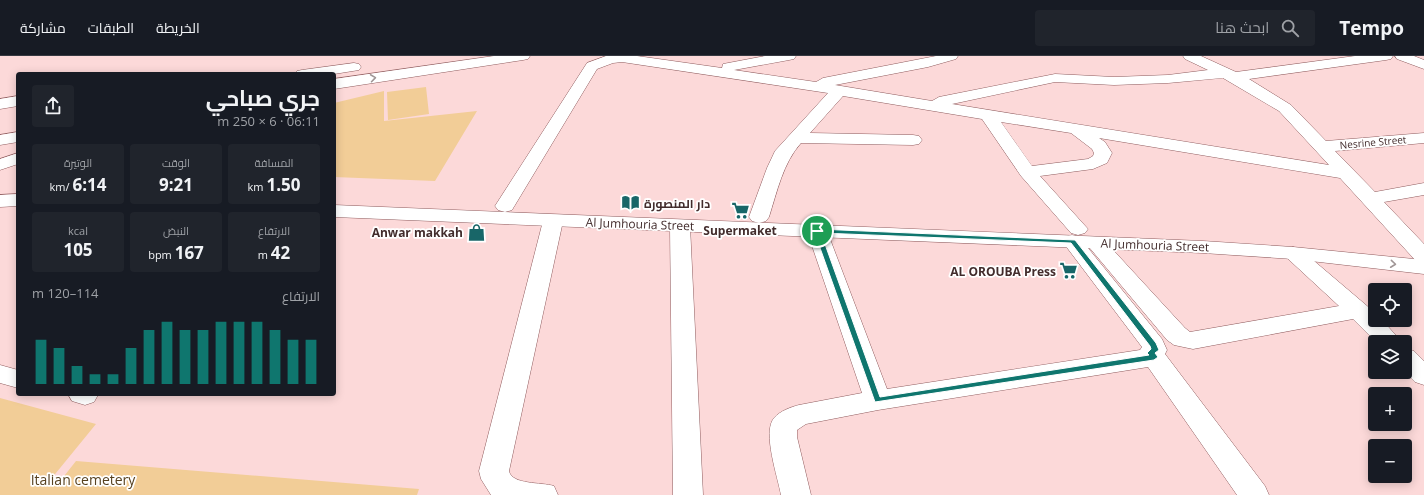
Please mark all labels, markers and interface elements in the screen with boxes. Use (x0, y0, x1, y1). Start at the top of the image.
search box (1035, 10, 1315, 46)
text: Tempo (1339, 15, 1404, 41)
text: ابحث هنا (1215, 17, 1269, 37)
icon: search (1279, 17, 1301, 39)
text: مشاركة (20, 18, 66, 37)
text: الطبقات (88, 18, 134, 37)
text: الخريطة (156, 18, 200, 37)
one-way arrow (369, 74, 376, 83)
text: جري صباحي (206, 82, 320, 112)
button: share (32, 85, 74, 127)
text: 06:11 · 6 × 250 m (217, 112, 320, 130)
street label: Nesrine Street (1339, 132, 1407, 152)
text: الوتيرة (64, 155, 92, 170)
text: الوقت (162, 155, 190, 170)
text: المسافة (254, 155, 294, 170)
text: 6:14 (72, 173, 106, 196)
text: 9:21 (159, 173, 193, 196)
text: 1.50 (266, 173, 300, 196)
text: /km (50, 179, 72, 194)
text: km (248, 179, 266, 194)
library icon: دار المنصورة (621, 193, 641, 213)
place label: دار المنصورة (644, 195, 710, 212)
supermarket icon: Supermaket (730, 201, 750, 221)
street label: Al Jumhouria Street (585, 214, 695, 234)
pin (800, 214, 834, 248)
icon: arrive (806, 220, 828, 242)
shop icon: Anwar makkah (466, 222, 486, 242)
place label: Supermaket (703, 222, 777, 239)
text: kcal (68, 223, 88, 238)
text: النبض (163, 223, 189, 238)
text: الارتفاع (258, 223, 290, 238)
place label: Anwar makkah (372, 224, 463, 241)
street label: Al Jumhouria Street (1100, 235, 1210, 255)
text: 105 (63, 238, 93, 261)
text: 167 (175, 241, 204, 264)
text: 42 (271, 241, 290, 264)
text: bpm (148, 247, 175, 262)
text: m (258, 247, 271, 262)
one-way arrow (1390, 259, 1396, 268)
supermarket icon: AL OROUBA Press (1059, 261, 1079, 281)
place label: AL OROUBA Press (950, 263, 1056, 280)
map controls (1368, 283, 1412, 483)
button: locate (1368, 283, 1412, 327)
text: 114–120 m (32, 284, 99, 302)
text: الارتفاع (282, 287, 320, 305)
button: layers (1368, 335, 1412, 379)
button: + (1368, 387, 1412, 431)
button: − (1368, 439, 1412, 483)
park label: Italian cemetery (31, 470, 136, 489)

